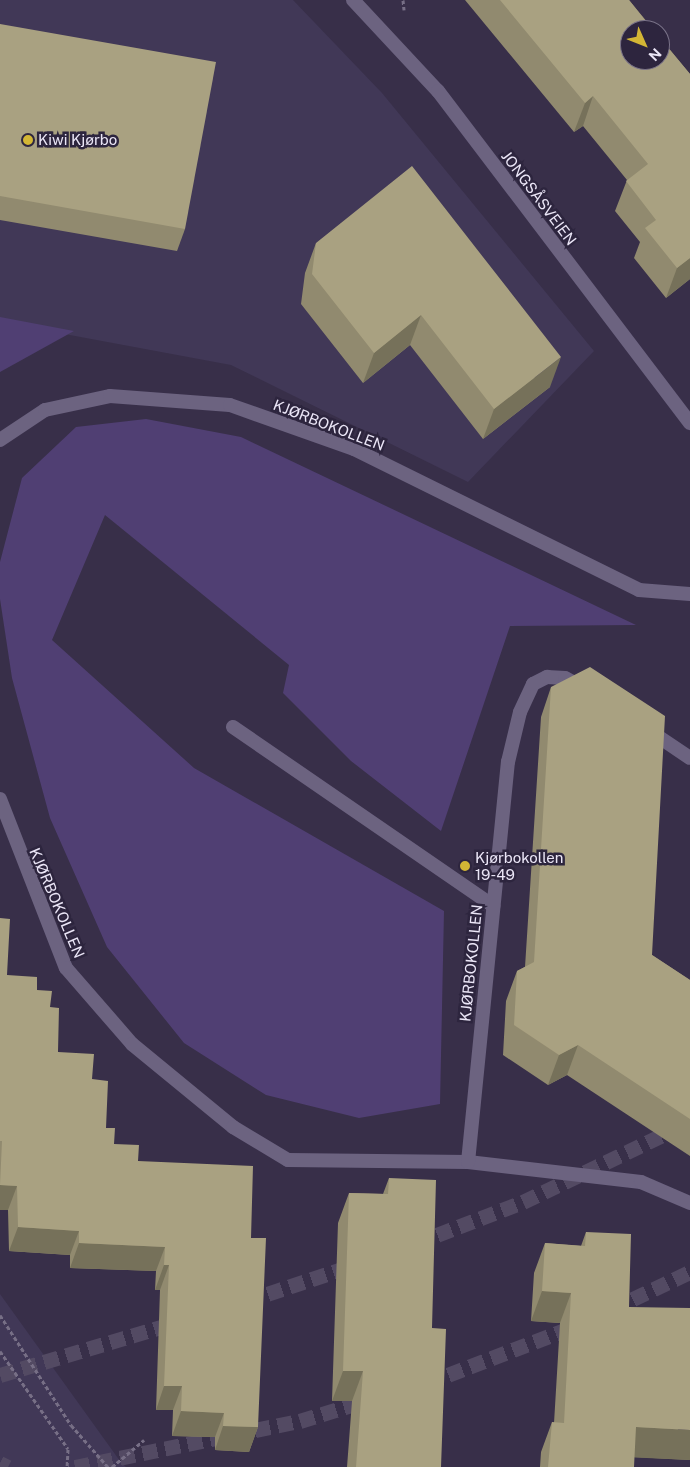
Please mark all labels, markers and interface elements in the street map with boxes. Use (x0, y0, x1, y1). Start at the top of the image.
north arrow (620, 20, 670, 70)
text: N (646, 45, 665, 64)
place label: Kiwi Kjørbo (38, 131, 117, 149)
marker: Kiwi Kjørbo (22, 134, 34, 146)
street label: JONGSÅSVEIEN (498, 147, 580, 249)
street label: KJØRBOKOLLEN (271, 395, 387, 455)
street label: KJØRBOKOLLEN (26, 845, 88, 961)
place label: Kjørbokollen 19-49 (475, 848, 563, 883)
marker: Kjørbokollen 19-49 (459, 860, 471, 872)
street label: KJØRBOKOLLEN (456, 903, 486, 1023)

